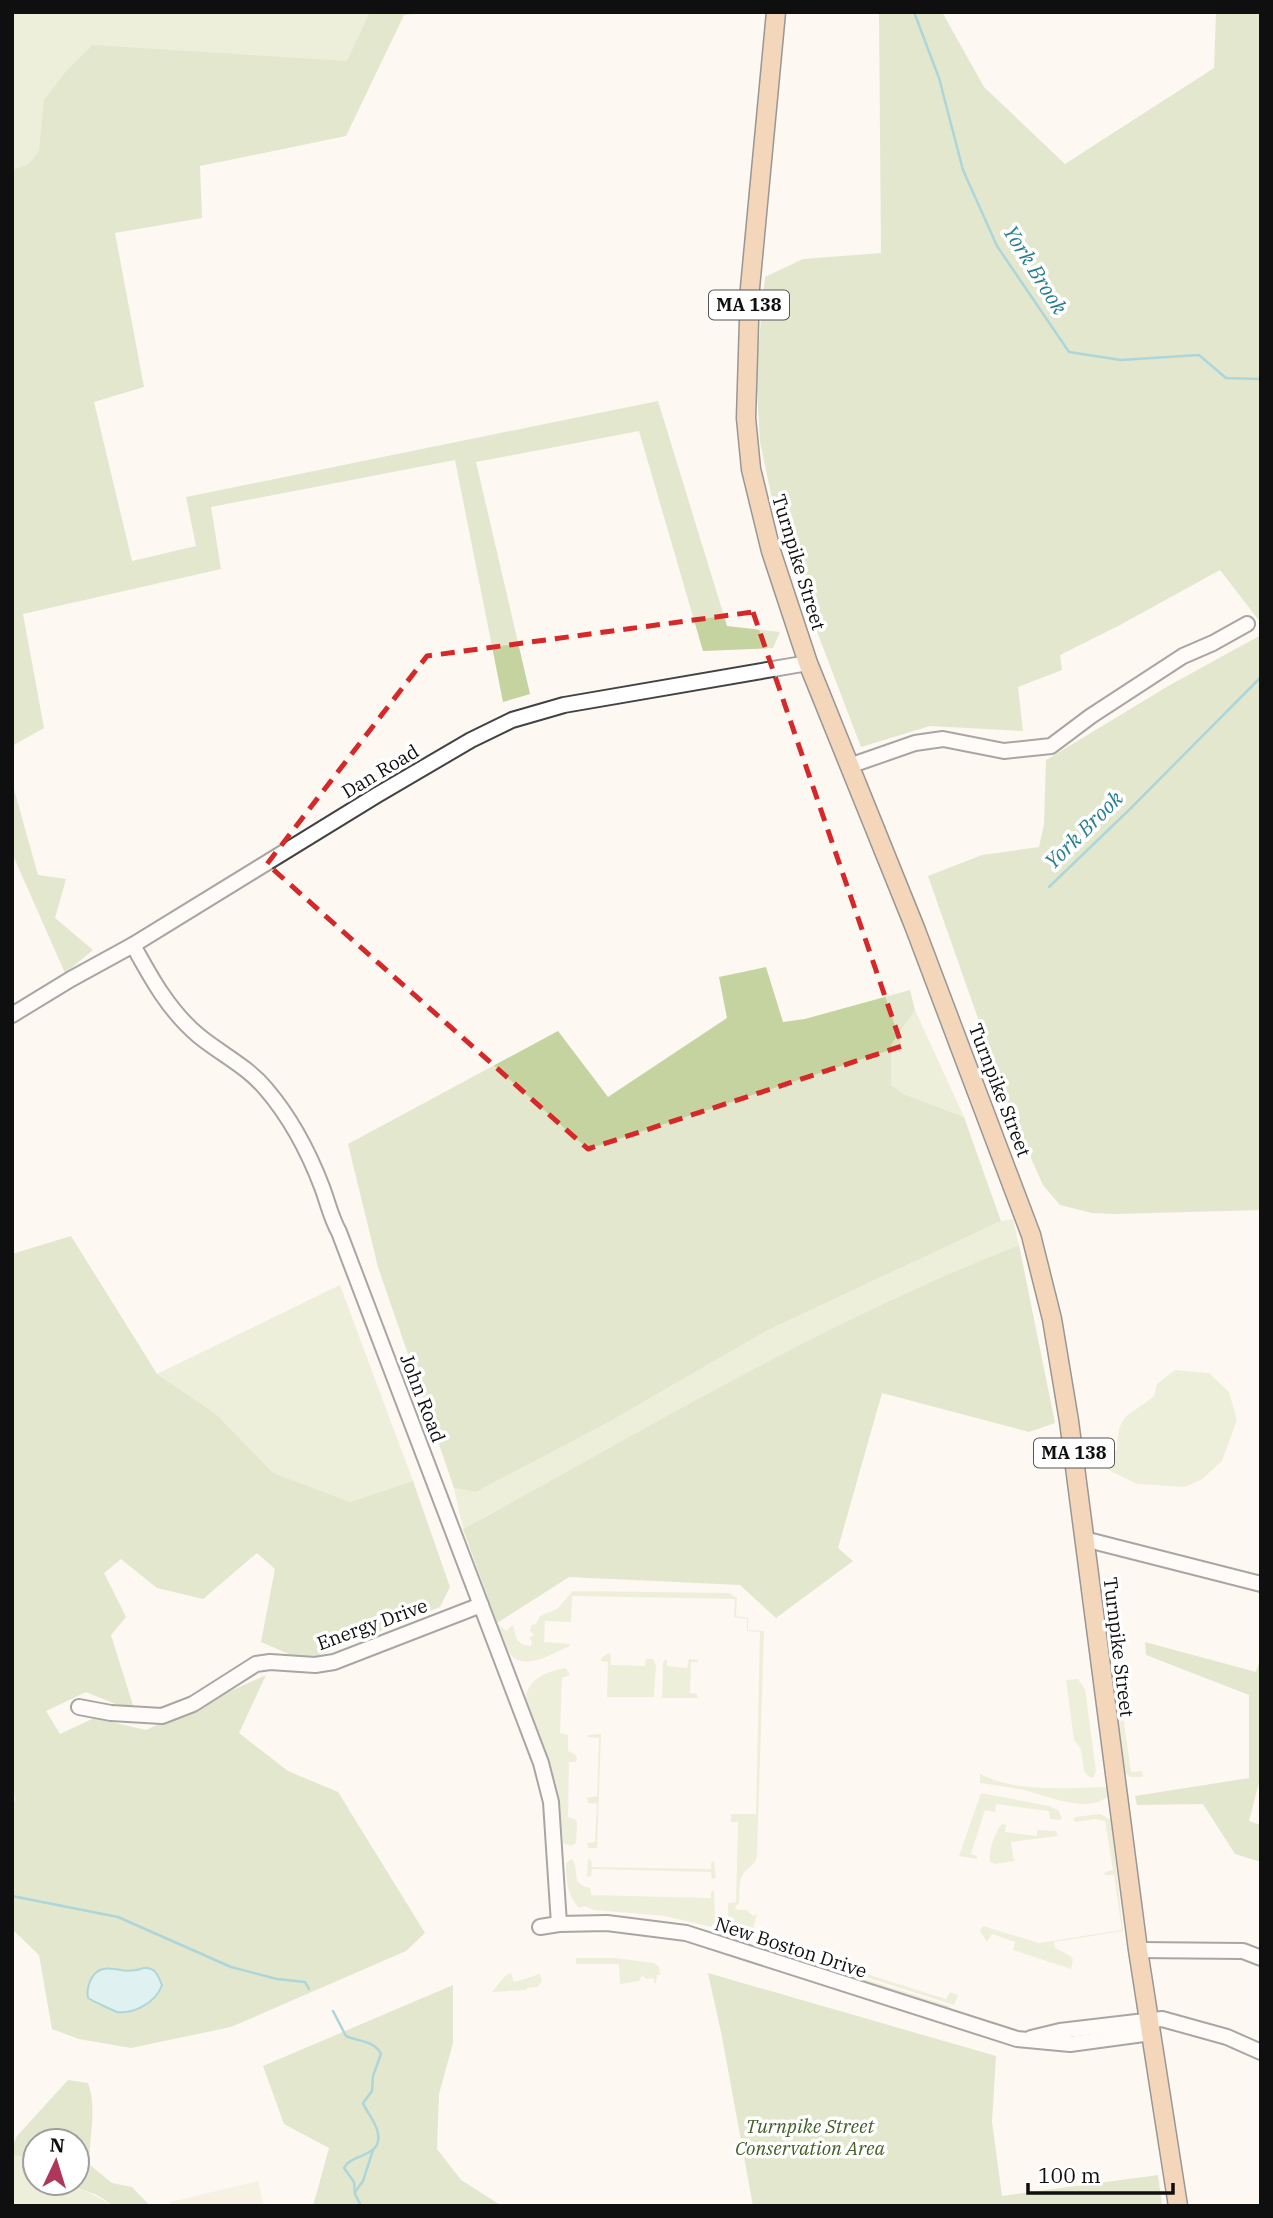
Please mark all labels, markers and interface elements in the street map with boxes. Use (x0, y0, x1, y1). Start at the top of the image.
water label: York Brook (997, 220, 1075, 320)
road number: MA 138 (709, 290, 789, 320)
street label: Turnpike Street (767, 491, 831, 633)
street label: Dan Road (337, 739, 423, 803)
water label: York Brook (1038, 783, 1129, 875)
street label: Turnpike Street (964, 1020, 1037, 1160)
street label: John Road (395, 1350, 451, 1446)
road number: MA 138 (1034, 1438, 1114, 1468)
street label: Turnpike Street (1099, 1576, 1140, 1719)
street label: Energy Drive (313, 1593, 431, 1655)
street label: New Boston Drive (712, 1911, 870, 1983)
park label: Turnpike Street Conservation Area (735, 2114, 886, 2160)
north arrow (21, 2127, 91, 2197)
text: N (49, 2133, 66, 2158)
scale bar (1028, 2152, 1173, 2196)
text: 100 m (1038, 2161, 1101, 2189)

